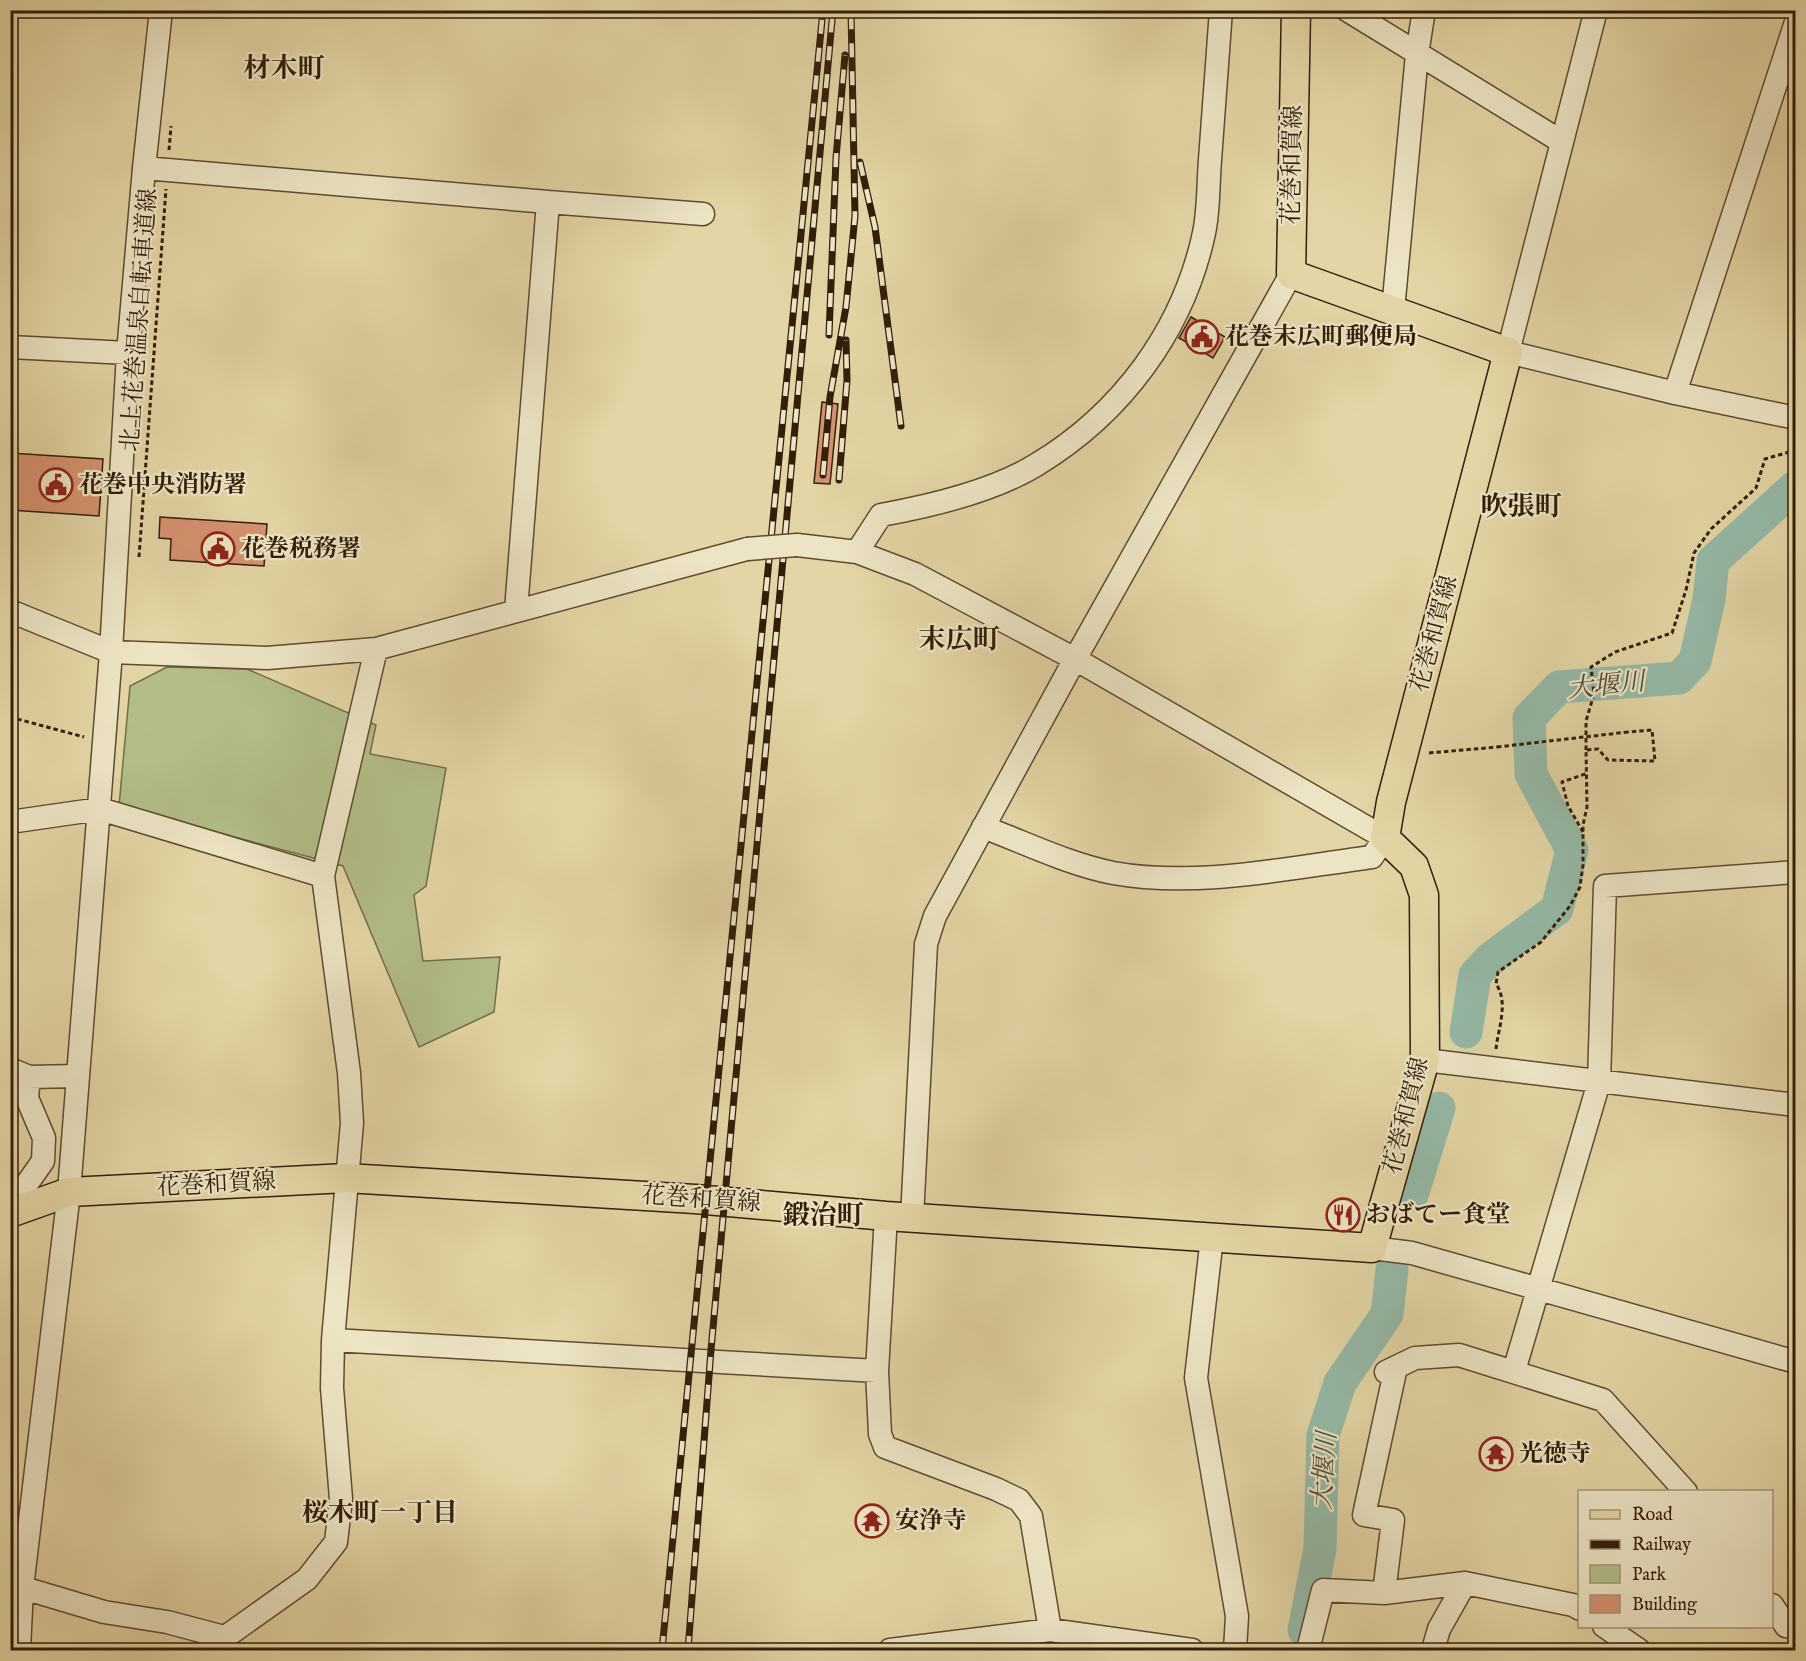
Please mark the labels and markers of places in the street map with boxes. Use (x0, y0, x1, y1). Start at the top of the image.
public building icon: 花巻末広町郵便局 (1184, 319, 1220, 355)
place label: 花巻末広町郵便局 (1225, 322, 1417, 353)
public building icon: 花巻中央消防署 (38, 467, 74, 503)
place label: 花巻中央消防署 (79, 470, 247, 501)
public building icon: 花巻税務署 (200, 531, 236, 567)
place label: 花巻税務署 (241, 534, 361, 565)
restaurant icon: おばてー食堂 (1325, 1197, 1361, 1233)
place label: おばてー食堂 (1366, 1200, 1510, 1231)
temple icon: 光徳寺 (1478, 1436, 1514, 1472)
place label: 光徳寺 (1519, 1439, 1591, 1470)
temple icon: 安浄寺 (854, 1503, 890, 1539)
place label: 安浄寺 (895, 1506, 967, 1537)

